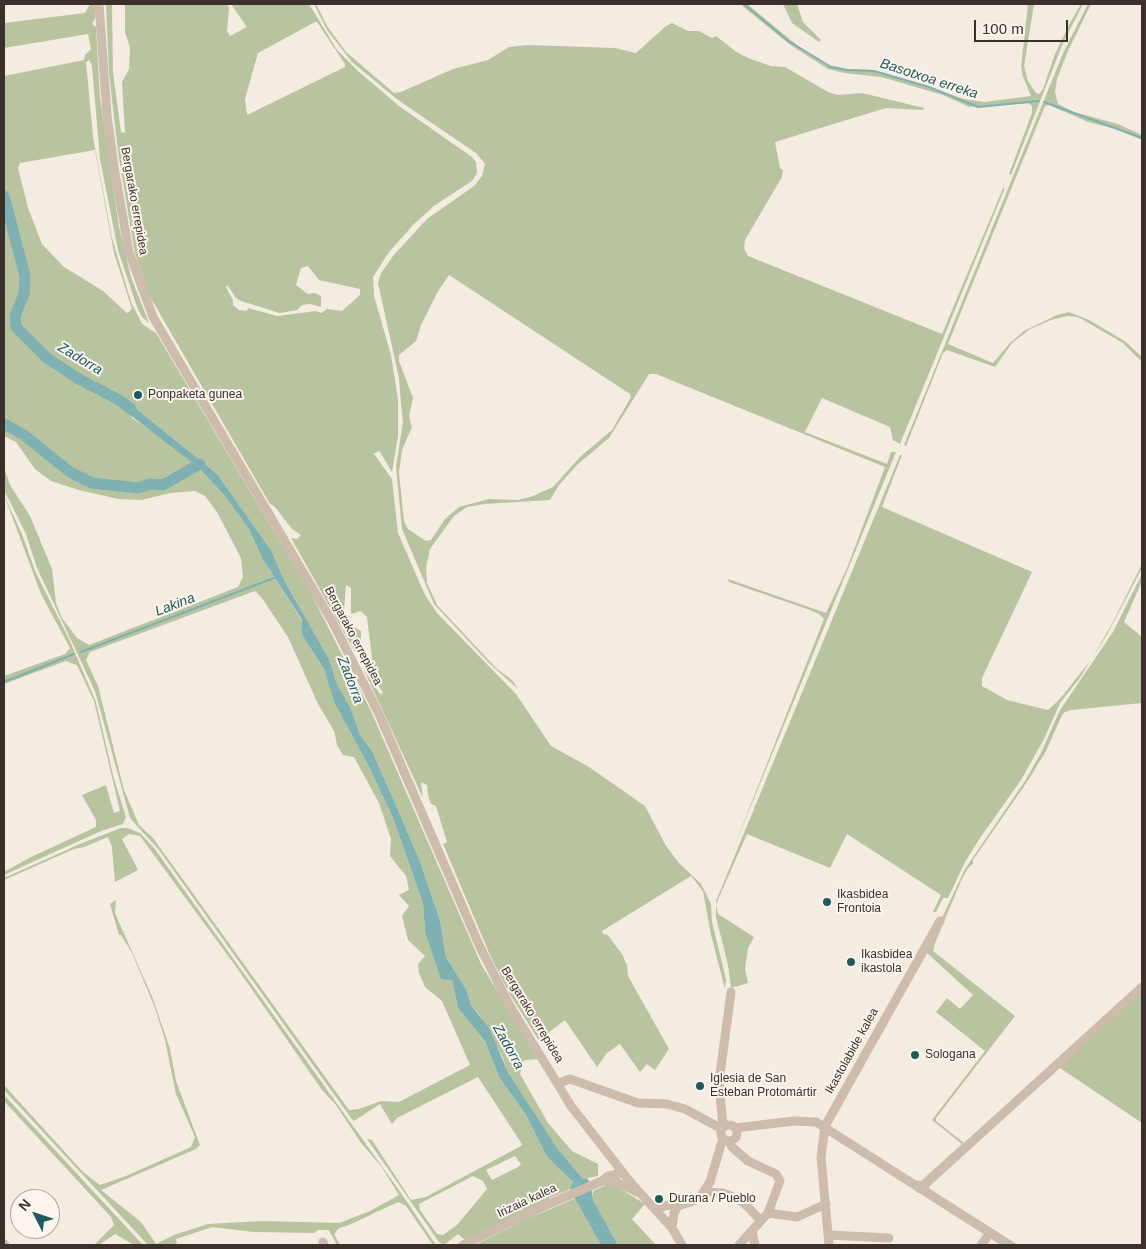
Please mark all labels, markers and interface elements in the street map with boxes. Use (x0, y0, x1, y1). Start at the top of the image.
scale bar (976, 10, 1070, 42)
text: 100 m (982, 20, 1024, 37)
water label: Basotxoa erreka (878, 55, 980, 103)
street label: Bergarako errepidea (117, 146, 151, 256)
water label: Zadorra (55, 339, 105, 379)
place label: Ponpaketa gunea (148, 388, 242, 402)
marker: Ponpaketa gunea (132, 389, 144, 401)
street label: Bergarako errepidea (321, 584, 385, 688)
water label: Lakina (153, 590, 197, 620)
water label: Zadorra (333, 654, 367, 706)
place label: Ikasbidea Frontoia (837, 888, 888, 916)
marker: Ikasbidea Frontoia (821, 896, 833, 908)
place label: Ikasbidea ikastola (861, 948, 912, 976)
marker: Ikasbidea ikastola (845, 956, 857, 968)
street label: Bergarako errepidea (498, 964, 566, 1066)
street label: Ikastolabide kalea (822, 1005, 882, 1097)
water label: Zadorra (489, 1021, 527, 1073)
place label: Sologana (925, 1048, 976, 1062)
marker: Sologana (909, 1049, 921, 1061)
place label: Iglesia de San Esteban Protomártir (710, 1072, 817, 1100)
marker: Iglesia de San Esteban Protomártir (694, 1080, 706, 1092)
street label: Irizaia kalea (495, 1181, 559, 1221)
north arrow (10, 1189, 60, 1239)
place label: Durana / Pueblo (669, 1192, 756, 1206)
marker: Durana / Pueblo (653, 1193, 665, 1205)
text: N (15, 1196, 34, 1214)

